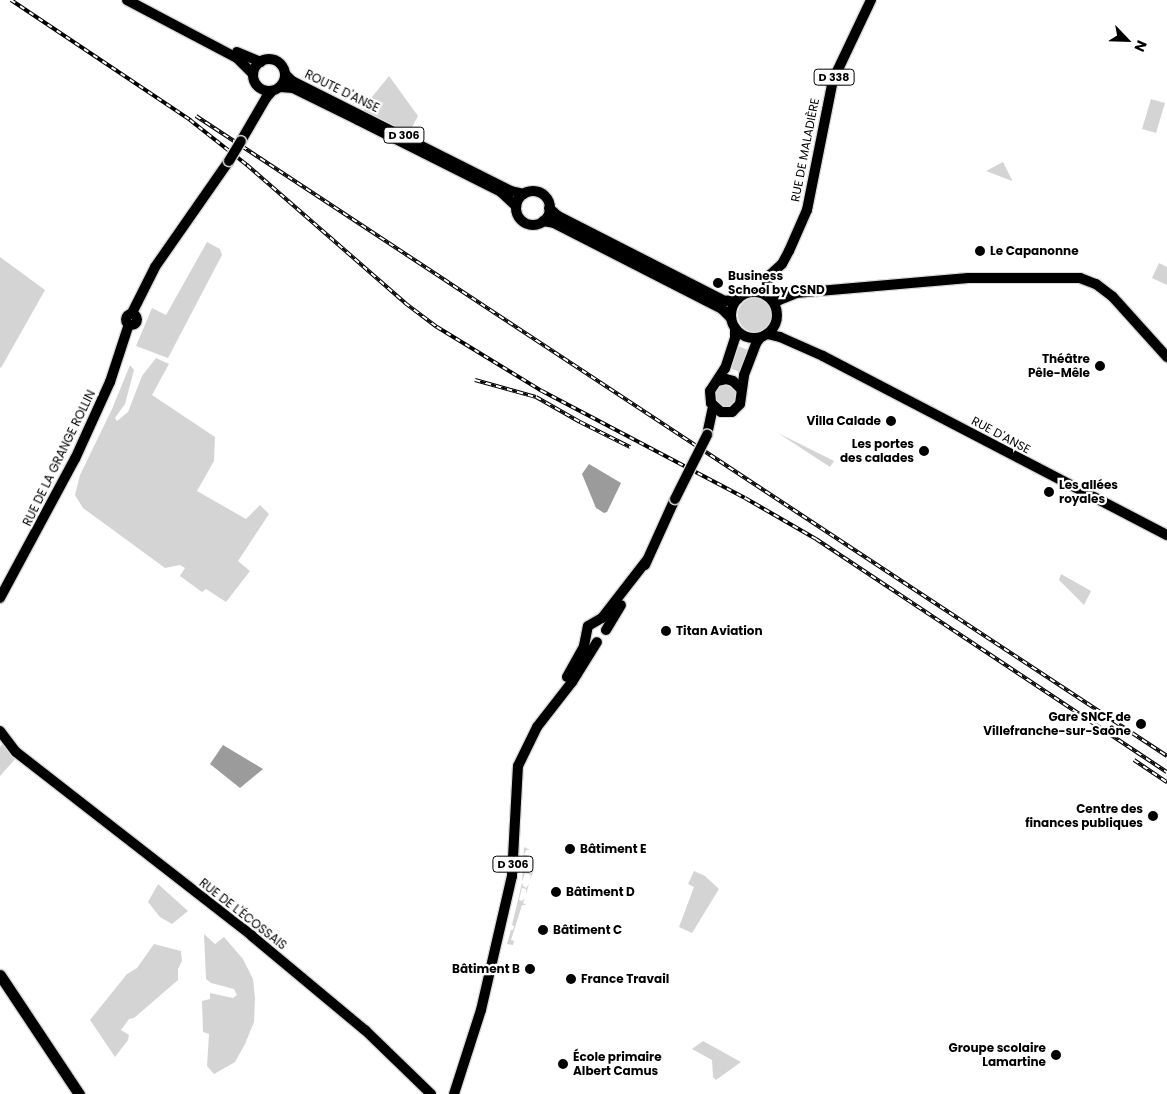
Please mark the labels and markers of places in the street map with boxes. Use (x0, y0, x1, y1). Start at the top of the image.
place label: Le Capanonne (990, 244, 1079, 258)
marker: Le Capanonne (974, 245, 986, 257)
place label: Business School by CSND (728, 269, 825, 297)
marker: Business School by CSND (712, 277, 724, 289)
place label: Théâtre Pêle-Mêle (1028, 352, 1090, 380)
marker: Théâtre Pêle-Mêle (1094, 360, 1106, 372)
place label: Villa Calade (806, 414, 881, 428)
marker: Villa Calade (885, 415, 897, 427)
place label: Les portes des calades (840, 437, 914, 465)
marker: Les portes des calades (918, 445, 930, 457)
place label: Les allées royales (1059, 478, 1118, 506)
marker: Les allées royales (1043, 486, 1055, 498)
place label: Titan Aviation (676, 624, 762, 638)
marker: Titan Aviation (660, 625, 672, 637)
place label: Gare SNCF de Villefranche-sur-Saône (983, 710, 1131, 738)
marker: Gare SNCF de Villefranche-sur-Saône (1135, 718, 1147, 730)
place label: Centre des finances publiques (1025, 802, 1143, 830)
marker: Centre des finances publiques (1147, 810, 1159, 822)
place label: Bâtiment E (580, 842, 647, 856)
marker: Bâtiment E (564, 843, 576, 855)
place label: Bâtiment D (566, 885, 635, 899)
marker: Bâtiment D (550, 886, 562, 898)
place label: Bâtiment C (553, 923, 622, 937)
marker: Bâtiment C (537, 924, 549, 936)
place label: Bâtiment B (452, 962, 520, 976)
marker: Bâtiment B (524, 963, 536, 975)
place label: France Travail (581, 972, 669, 986)
marker: France Travail (565, 973, 577, 985)
place label: Groupe scolaire Lamartine (949, 1041, 1046, 1069)
marker: Groupe scolaire Lamartine (1050, 1049, 1062, 1061)
place label: École primaire Albert Camus (573, 1050, 662, 1078)
marker: École primaire Albert Camus (557, 1058, 569, 1070)

